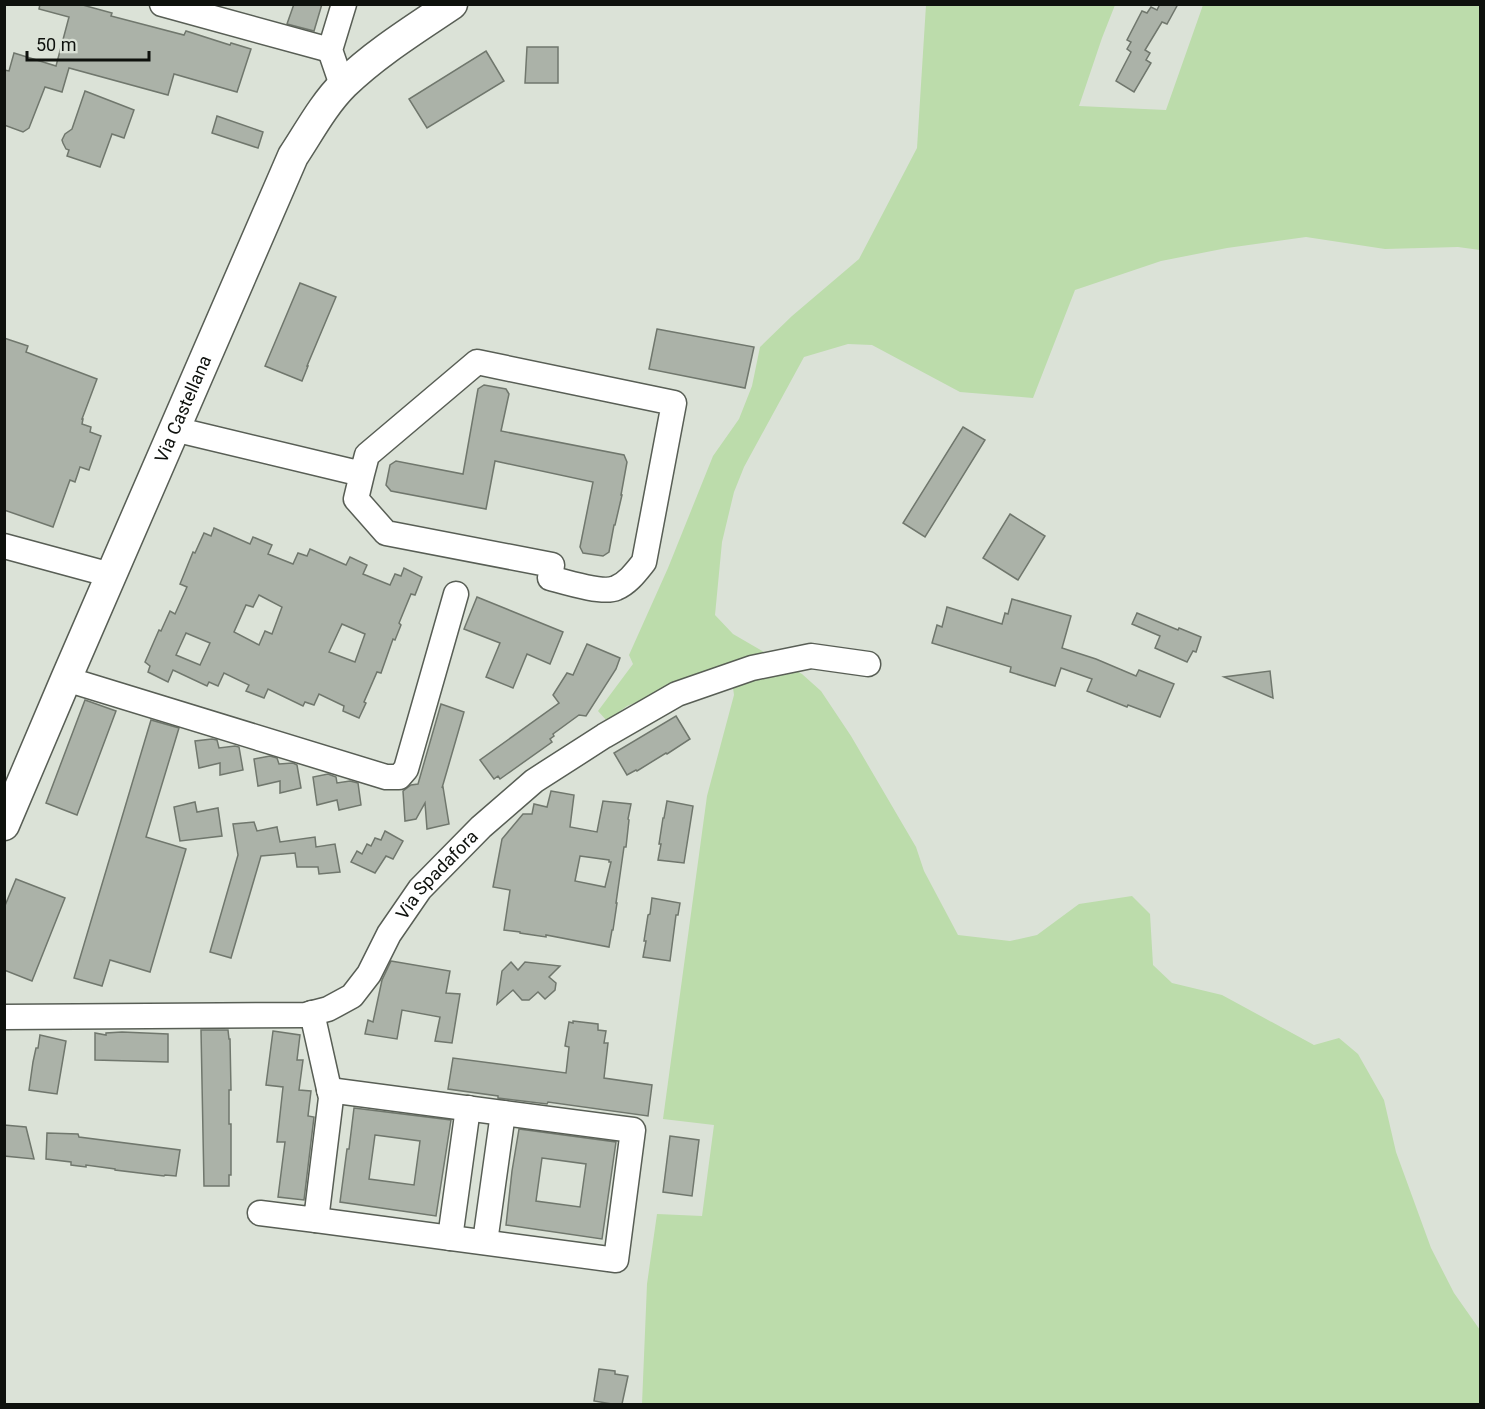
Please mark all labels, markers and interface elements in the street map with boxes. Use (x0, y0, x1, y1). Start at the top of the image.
scale bar (27, 24, 148, 62)
text: 50 m (36, 34, 76, 55)
street label: Via Castellana (150, 352, 215, 466)
street label: Via Spadafora (391, 826, 482, 923)

